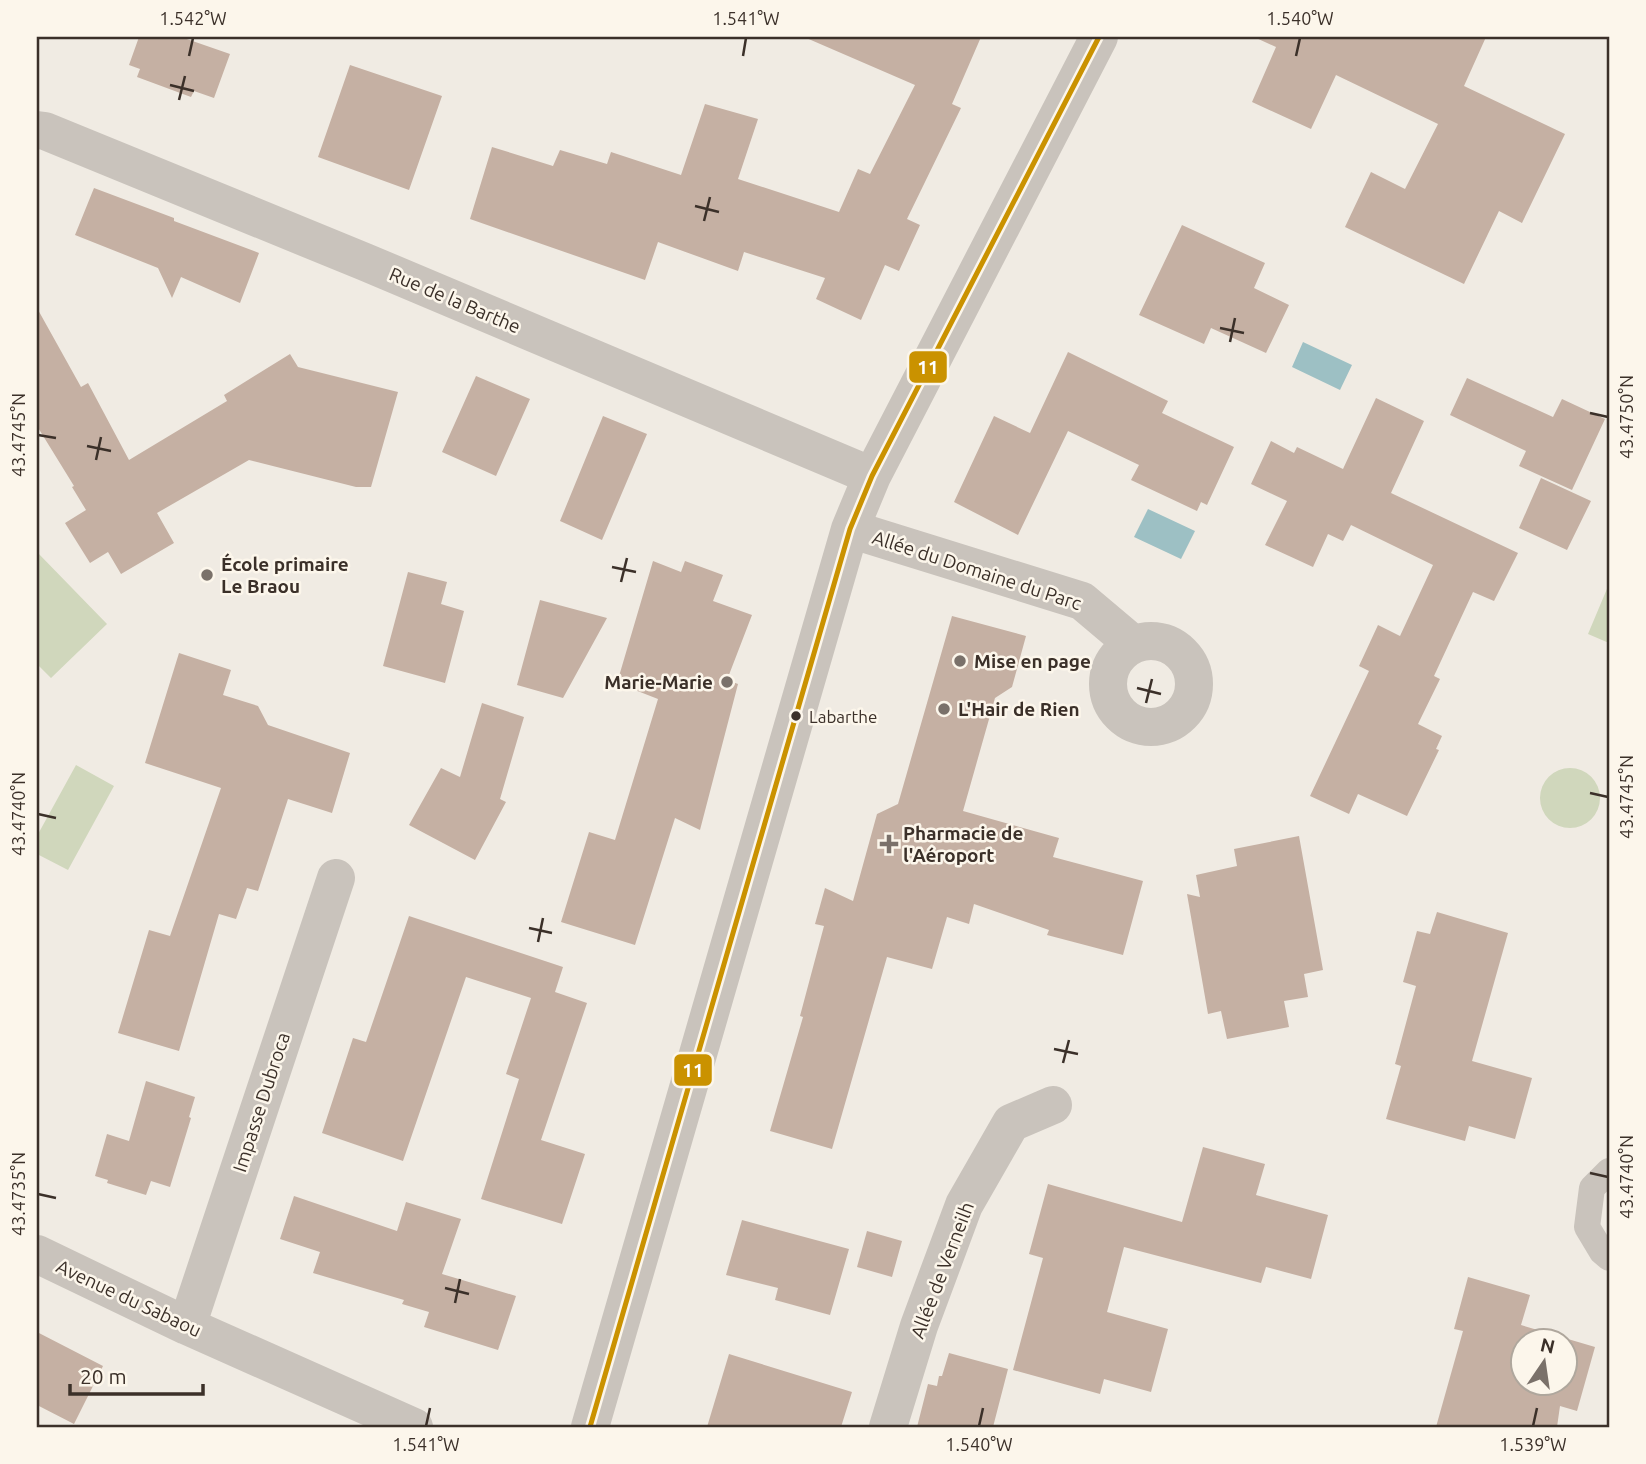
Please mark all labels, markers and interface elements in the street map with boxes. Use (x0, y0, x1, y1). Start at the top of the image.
text: 1.542°W (159, 8, 227, 28)
text: 1.541°W (712, 8, 780, 28)
text: 1.540°W (1266, 8, 1334, 28)
street label: Rue de la Barthe (386, 262, 524, 338)
line badge: 11 (908, 350, 948, 384)
text: 11 (917, 356, 939, 378)
text: 43.4750°N (1616, 375, 1636, 459)
text: 43.4745°N (8, 393, 28, 477)
street label: Allée du Domaine du Parc (870, 526, 1084, 614)
place label: École primaire Le Braou (221, 553, 349, 597)
marker: École primaire Le Braou (199, 567, 215, 583)
place label: Mise en page (974, 650, 1091, 672)
marker: Mise en page (952, 653, 968, 669)
place label: Marie-Marie (604, 671, 713, 693)
marker: Marie-Marie (719, 674, 735, 690)
place label: L'Hair de Rien (958, 698, 1080, 720)
marker: L'Hair de Rien (936, 701, 952, 717)
place label: Labarthe (809, 707, 877, 726)
marker: Labarthe (789, 709, 803, 723)
text: 43.4745°N (1616, 755, 1636, 839)
text: 43.4740°N (8, 772, 28, 856)
place label: Pharmacie de l'Aéroport (903, 822, 1023, 866)
marker: Pharmacie de l'Aéroport (881, 836, 897, 852)
street label: Impasse Dubroca (228, 1029, 294, 1175)
line badge: 11 (673, 1053, 713, 1087)
text: 11 (682, 1059, 704, 1081)
text: 43.4740°N (1616, 1135, 1636, 1219)
text: 43.4735°N (8, 1152, 28, 1236)
street label: Allée de Verneilh (906, 1199, 978, 1341)
street label: Avenue du Sabaou (53, 1255, 205, 1341)
north arrow (1510, 1328, 1580, 1398)
text: N (1538, 1333, 1557, 1358)
scale bar (70, 1352, 203, 1396)
text: 20 m (80, 1364, 127, 1388)
text: 1.541°W (392, 1434, 460, 1454)
text: 1.540°W (945, 1434, 1013, 1454)
text: 1.539°W (1499, 1434, 1567, 1454)

